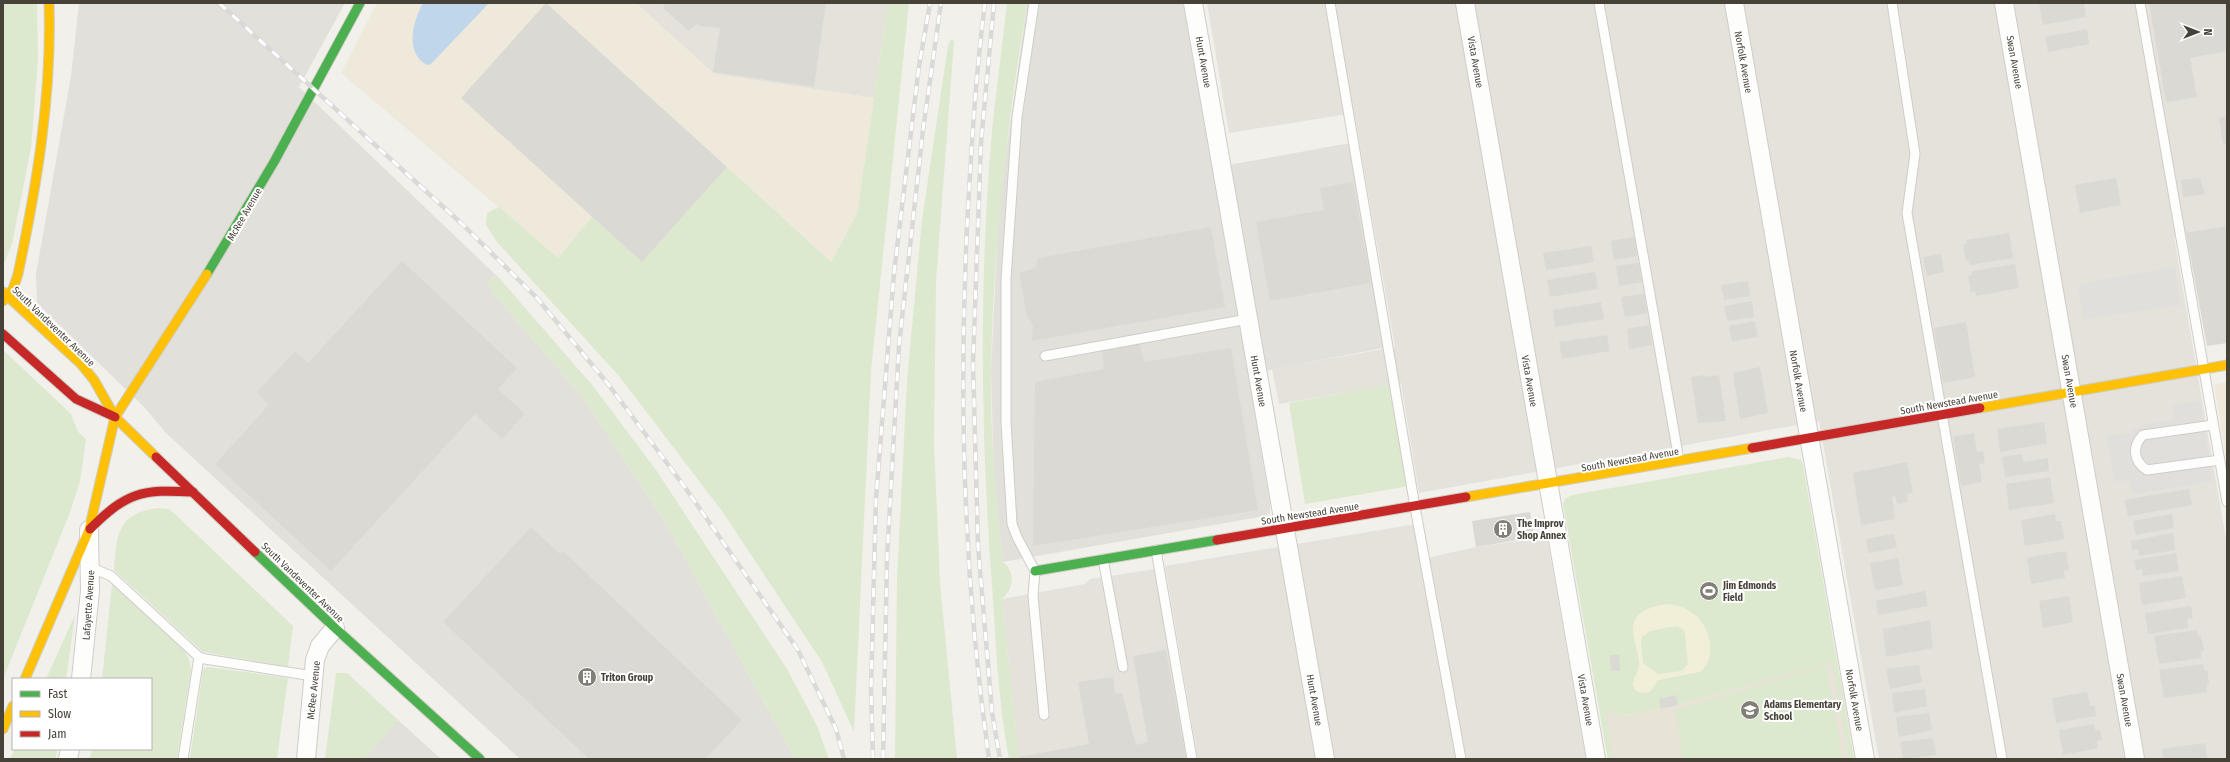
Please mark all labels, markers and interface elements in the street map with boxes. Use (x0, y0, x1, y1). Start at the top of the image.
north arrow (2178, 12, 2218, 52)
text: N (2201, 29, 2214, 35)
street label: Norfolk Avenue (1732, 30, 1754, 94)
street label: Hunt Avenue (1193, 35, 1213, 89)
street label: Vista Avenue (1465, 35, 1485, 89)
street label: Swan Avenue (2003, 35, 2025, 90)
street label: McRee Avenue (225, 186, 265, 243)
street label: South Vandeventer Avenue (10, 284, 97, 369)
street label: Norfolk Avenue (1787, 349, 1809, 413)
street label: Hunt Avenue (1248, 354, 1268, 408)
street label: Vista Avenue (1519, 354, 1539, 408)
street label: Swan Avenue (2058, 354, 2080, 409)
street label: South Newstead Avenue (1899, 388, 1999, 417)
street label: South Newstead Avenue (1580, 445, 1680, 474)
street label: South Newstead Avenue (1260, 500, 1360, 528)
building icon: The Improv Shop Annex (1492, 518, 1514, 540)
place label: The Improv Shop Annex (1517, 518, 1566, 542)
street label: South Vandeventer Avenue (259, 540, 346, 625)
street label: Lafayette Avenue (81, 570, 97, 640)
sports icon: Jim Edmonds Field (1698, 580, 1720, 602)
place label: Jim Edmonds Field (1722, 580, 1777, 604)
street label: McRee Avenue (305, 660, 323, 720)
building icon: Triton Group (576, 666, 598, 688)
street label: Norfolk Avenue (1843, 668, 1865, 732)
place label: Triton Group (601, 672, 654, 684)
street label: Hunt Avenue (1304, 673, 1324, 727)
street label: Vista Avenue (1575, 673, 1595, 727)
street label: Swan Avenue (2113, 673, 2135, 728)
legend (12, 678, 152, 750)
text: Fast (48, 687, 67, 701)
school or university icon: Adams Elementary School (1739, 699, 1761, 721)
place label: Adams Elementary School (1763, 699, 1841, 723)
text: Slow (48, 707, 71, 721)
text: Jam (48, 727, 66, 741)

